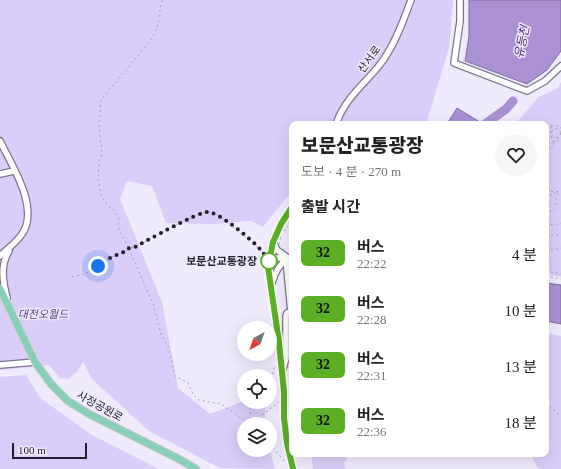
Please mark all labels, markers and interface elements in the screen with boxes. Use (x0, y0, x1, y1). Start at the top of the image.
water label: 유등천 (512, 22, 533, 60)
street label: 산서로 (355, 43, 383, 75)
button: heart (495, 134, 537, 176)
text: 보문산교통광장 (301, 135, 423, 156)
text: 도보 · 4 분 · 270 m (301, 164, 401, 179)
text: 출발 시간 (301, 199, 360, 215)
text: 버스 (357, 239, 385, 255)
text: 32 (316, 245, 330, 260)
text: 4 분 (512, 247, 537, 263)
marker: 보문산교통광장 (260, 252, 278, 270)
place label: 보문산교통광장 (186, 255, 257, 267)
your location (88, 256, 108, 276)
text: 22:22 (357, 256, 387, 271)
text: 버스 (357, 295, 385, 311)
text: 32 (316, 301, 330, 316)
text: 10 분 (504, 303, 537, 319)
park label: 대전오월드 (18, 308, 69, 320)
text: 22:28 (357, 312, 387, 327)
north arrow (237, 321, 277, 361)
map controls (237, 321, 277, 457)
text: 버스 (357, 351, 385, 367)
text: 32 (316, 357, 330, 372)
text: 13 분 (504, 359, 537, 375)
text: 22:31 (357, 368, 387, 383)
button: locate (237, 369, 277, 409)
street label: 사정공원로 (75, 388, 125, 424)
text: 버스 (357, 407, 385, 423)
text: 32 (316, 413, 330, 428)
text: 18 분 (504, 415, 537, 431)
button: layers (237, 417, 277, 457)
text: 22:36 (357, 424, 387, 439)
scale bar (12, 441, 87, 460)
text: 100 m (18, 444, 46, 456)

